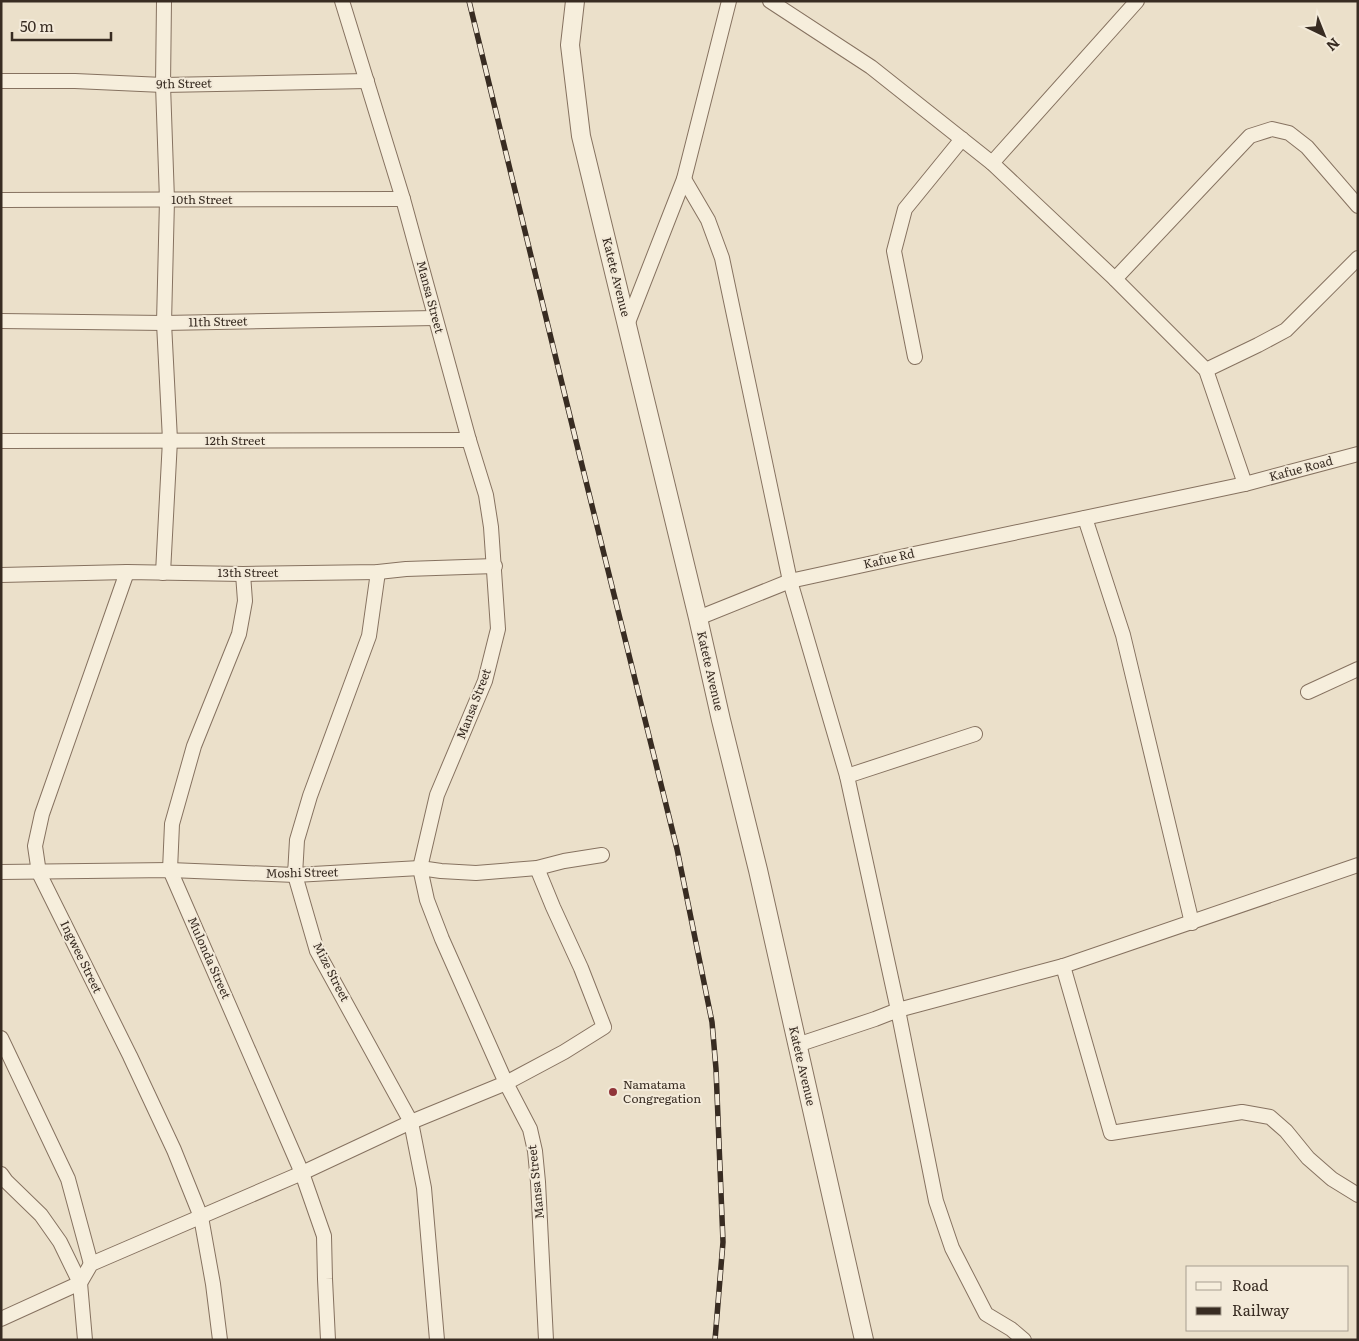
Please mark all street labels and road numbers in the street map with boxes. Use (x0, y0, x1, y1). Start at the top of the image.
street label: 9th Street (156, 74, 212, 92)
street label: 10th Street (171, 190, 233, 208)
street label: Katete Avenue (598, 235, 636, 318)
street label: Mansa Street (413, 258, 449, 335)
street label: 11th Street (188, 311, 248, 331)
street label: 12th Street (205, 431, 265, 449)
street label: Kafue Road (1267, 451, 1335, 485)
street label: Kafue Rd (861, 543, 917, 573)
street label: 13th Street (218, 563, 279, 581)
street label: Katete Avenue (693, 629, 729, 712)
street label: Mansa Street (451, 665, 495, 742)
street label: Moshi Street (265, 862, 339, 882)
street label: Mulonda Street (184, 914, 236, 1002)
street label: Ingwee Street (57, 917, 107, 996)
street label: Mize Street (309, 939, 355, 1005)
street label: Katete Avenue (785, 1024, 821, 1107)
street label: Mansa Street (522, 1144, 548, 1220)

